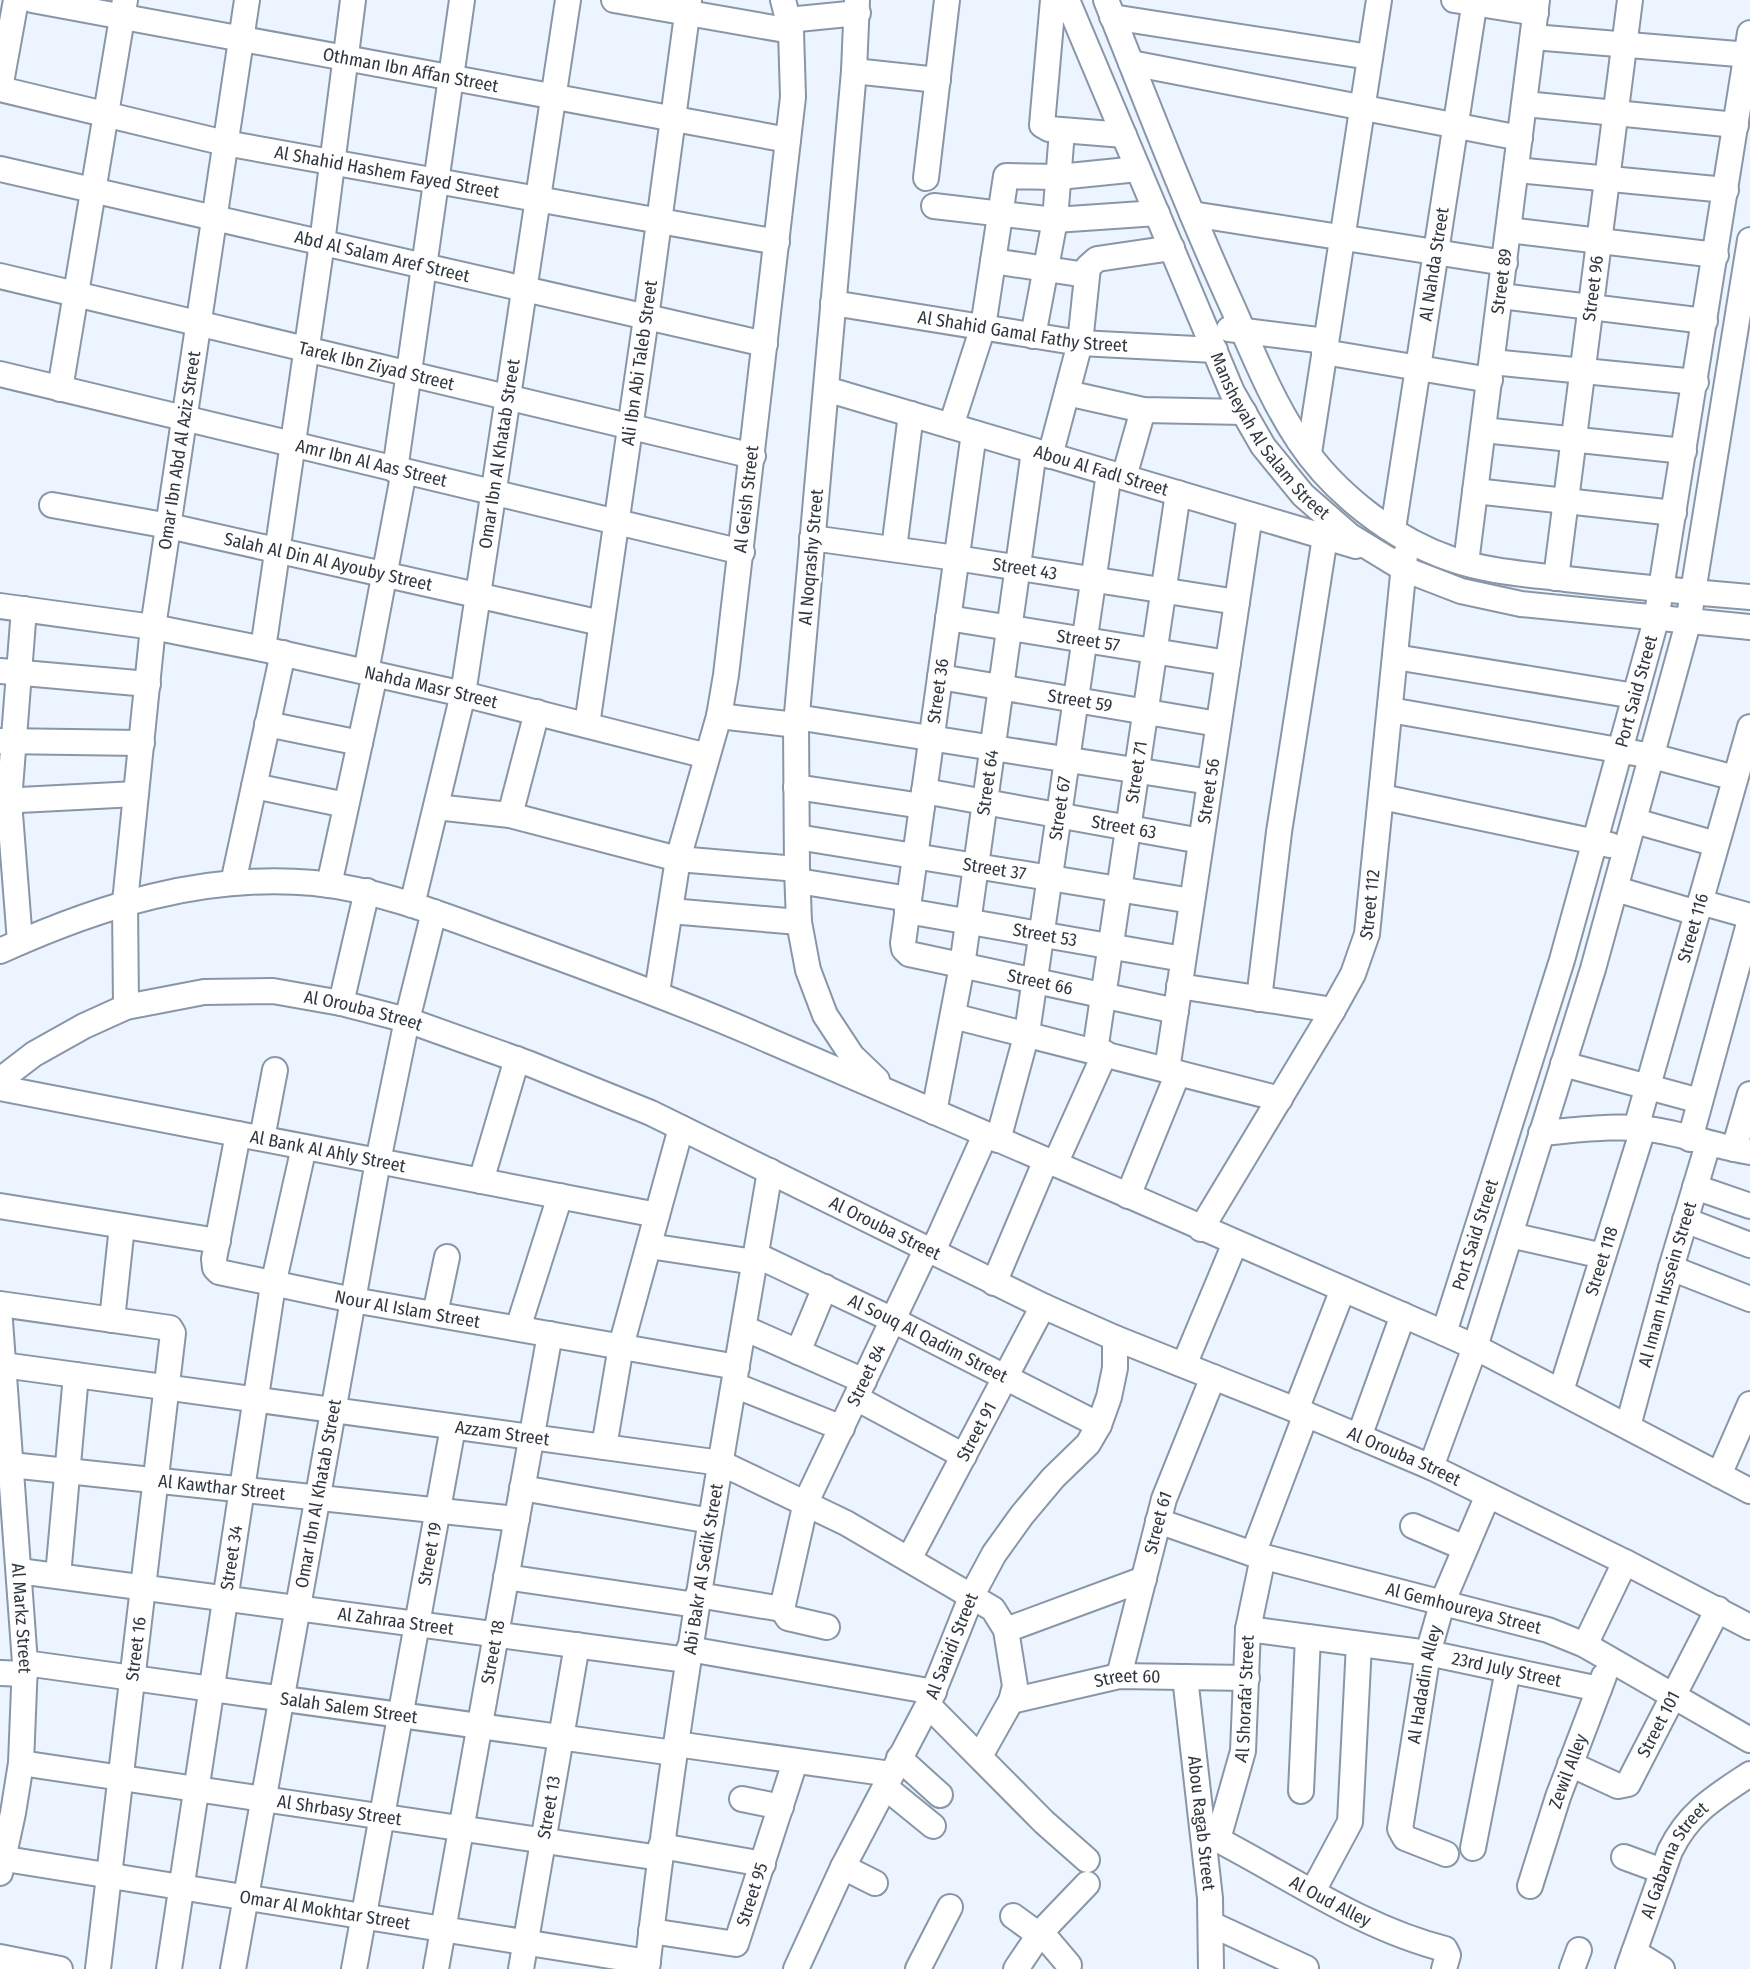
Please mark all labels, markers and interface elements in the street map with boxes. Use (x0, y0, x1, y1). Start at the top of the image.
street label: Othman Ibn Affan Street (321, 43, 500, 97)
street label: Al Shahid Hashem Fayed Street (273, 141, 501, 203)
street label: Al Nahda Street (1414, 206, 1454, 323)
street label: Abd Al Salam Aref Street (293, 226, 472, 287)
street label: Street 89 (1486, 247, 1517, 315)
street label: Street 96 (1578, 254, 1608, 323)
street label: Ali Ibn Abi Taleb Street (617, 279, 662, 447)
street label: Al Shahid Gamal Fathy Street (916, 306, 1128, 356)
street label: Tarek Ibn Ziyad Street (296, 337, 457, 395)
street label: Omar Ibn Abd Al Aziz Street (154, 349, 205, 551)
street label: Mansheyah Al Salam Street (1206, 349, 1334, 524)
street label: Omar Ibn Al Khatab Street (474, 357, 525, 550)
street label: Amr Ibn Al Aas Street (294, 434, 449, 492)
street label: Abou Al Fadl Street (1031, 440, 1171, 501)
street label: Al Geish Street (729, 444, 764, 554)
street label: Al Noqrashy Street (794, 488, 828, 626)
street label: Salah Al Din Al Ayouby Street (222, 528, 435, 596)
street label: Street 43 (991, 553, 1059, 585)
street label: Street 57 (1055, 625, 1121, 656)
street label: Port Said Street (1610, 633, 1662, 750)
street label: Street 36 (923, 657, 953, 725)
street label: Nahda Masr Street (362, 661, 500, 713)
street label: Street 59 (1046, 684, 1114, 717)
street label: Street 71 (1121, 739, 1152, 805)
street label: Street 64 (972, 748, 1003, 817)
street label: Street 56 (1193, 757, 1224, 825)
street label: Street 67 (1044, 775, 1075, 842)
street label: Street 63 (1090, 810, 1158, 844)
street label: Street 37 (961, 853, 1028, 885)
street label: Street 112 (1355, 868, 1384, 943)
street label: Street 116 (1673, 891, 1713, 965)
street label: Street 53 (1011, 919, 1079, 951)
street label: Street 66 (1005, 964, 1075, 1000)
street label: Al Orouba Street (302, 986, 426, 1036)
street label: Al Bank Al Ahly Street (248, 1126, 408, 1177)
street label: Port Said Street (1447, 1176, 1503, 1293)
street label: Al Orouba Street (826, 1192, 944, 1265)
street label: Al Imam Hussein Street (1634, 1199, 1701, 1370)
street label: Street 118 (1580, 1224, 1623, 1299)
street label: Nour Al Islam Street (333, 1285, 482, 1333)
street label: Al Souq Al Qadim Street (845, 1289, 1011, 1388)
street label: Street 84 (842, 1340, 891, 1410)
street label: Omar Ibn Al Khatab Street (291, 1397, 346, 1590)
street label: Street 91 (952, 1398, 1001, 1465)
street label: Azzam Street (454, 1416, 551, 1450)
street label: Al Orouba Street (1344, 1422, 1464, 1491)
street label: Al Kawthar Street (157, 1470, 286, 1505)
street label: Abi Bakr Al Sedik Street (679, 1482, 728, 1656)
street label: Street 61 (1139, 1488, 1177, 1556)
street label: Street 19 (413, 1520, 446, 1587)
street label: Street 34 (216, 1524, 247, 1592)
street label: Al Markz Street (7, 1562, 36, 1674)
street label: Al Gemhoureya Street (1383, 1578, 1544, 1639)
street label: Al Saaidi Street (921, 1590, 983, 1702)
street label: Al Zahraa Street (336, 1603, 455, 1640)
street label: Street 16 (121, 1616, 151, 1682)
street label: Street 18 (476, 1618, 509, 1686)
street label: Al Hadadin Alley (1403, 1622, 1447, 1745)
street label: Al Shorafa' Street (1229, 1635, 1259, 1765)
street label: 23rd July Street (1450, 1647, 1563, 1692)
street label: Street 60 (1092, 1664, 1161, 1692)
street label: Salah Salem Street (279, 1688, 419, 1728)
street label: Street 101 (1632, 1688, 1685, 1761)
street label: Zewil Alley (1544, 1731, 1592, 1811)
street label: Abou Ragab Street (1183, 1754, 1220, 1892)
street label: Street 13 (533, 1774, 565, 1841)
street label: Al Shrbasy Street (276, 1790, 403, 1830)
street label: Al Gabarna Street (1636, 1797, 1713, 1921)
street label: Street 95 (731, 1860, 773, 1929)
street label: Al Oud Alley (1286, 1871, 1374, 1932)
street label: Omar Al Mokhtar Street (238, 1886, 412, 1935)

